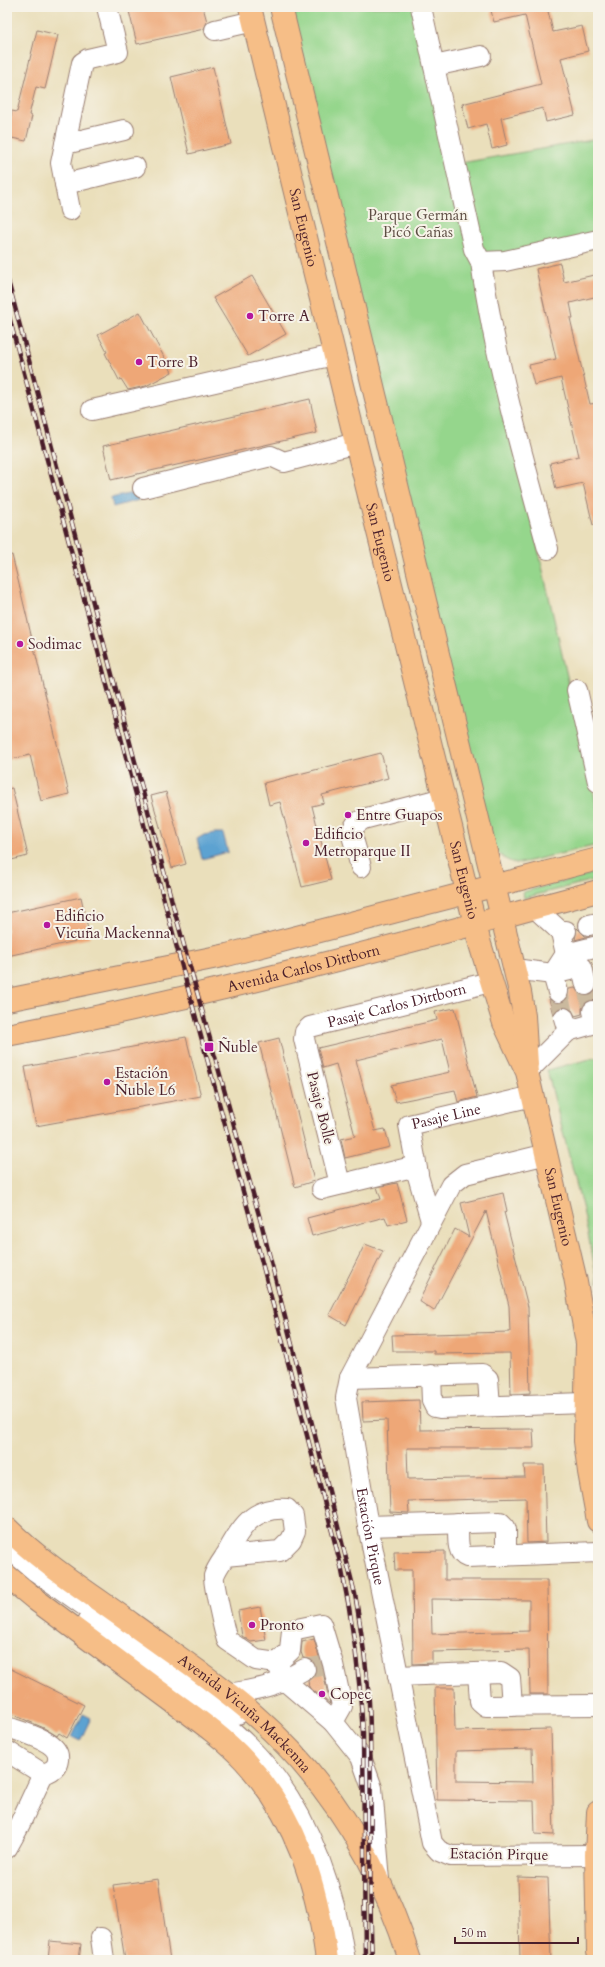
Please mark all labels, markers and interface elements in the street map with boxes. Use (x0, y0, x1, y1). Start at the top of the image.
street label: San Eugenio (284, 186, 323, 269)
park label: Parque Germán Picó Cañas (368, 205, 468, 242)
place label: Torre A (258, 306, 310, 326)
marker: Torre A (245, 311, 255, 321)
place label: Torre B (147, 352, 198, 372)
marker: Torre B (134, 357, 144, 367)
street label: San Eugenio (361, 501, 400, 584)
place label: Sodimac (28, 634, 82, 654)
marker: Sodimac (15, 639, 25, 649)
place label: Entre Guapos (356, 805, 443, 825)
marker: Entre Guapos (343, 810, 353, 820)
place label: Edificio Metroparque II (314, 824, 411, 861)
marker: Edificio Metroparque II (301, 838, 311, 848)
street label: San Eugenio (445, 839, 484, 921)
place label: Edificio Vicuña Mackenna (55, 906, 171, 943)
marker: Edificio Vicuña Mackenna (42, 920, 52, 930)
street label: Avenida Carlos Dittborn (225, 939, 383, 997)
street label: Pasaje Carlos Dittborn (325, 978, 469, 1032)
place label: Ñuble (218, 1037, 258, 1057)
marker: Ñuble (203, 1041, 215, 1053)
place label: Estación Ñuble L6 (115, 1063, 176, 1100)
street label: Pasaje Bolle (302, 1069, 340, 1147)
marker: Estación Ñuble L6 (102, 1077, 112, 1087)
street label: Pasaje Line (410, 1098, 483, 1134)
street label: San Eugenio (540, 1166, 577, 1248)
street label: Estación Pirque (352, 1486, 390, 1587)
place label: Pronto (260, 1615, 304, 1635)
marker: Pronto (247, 1620, 257, 1630)
street label: Avenida Vicuña Mackenna (174, 1650, 316, 1777)
place label: Copec (330, 1684, 371, 1704)
marker: Copec (317, 1689, 327, 1699)
street label: Estación Pirque (449, 1843, 549, 1865)
scale bar (455, 1919, 578, 1945)
text: 50 m (461, 1925, 488, 1941)

